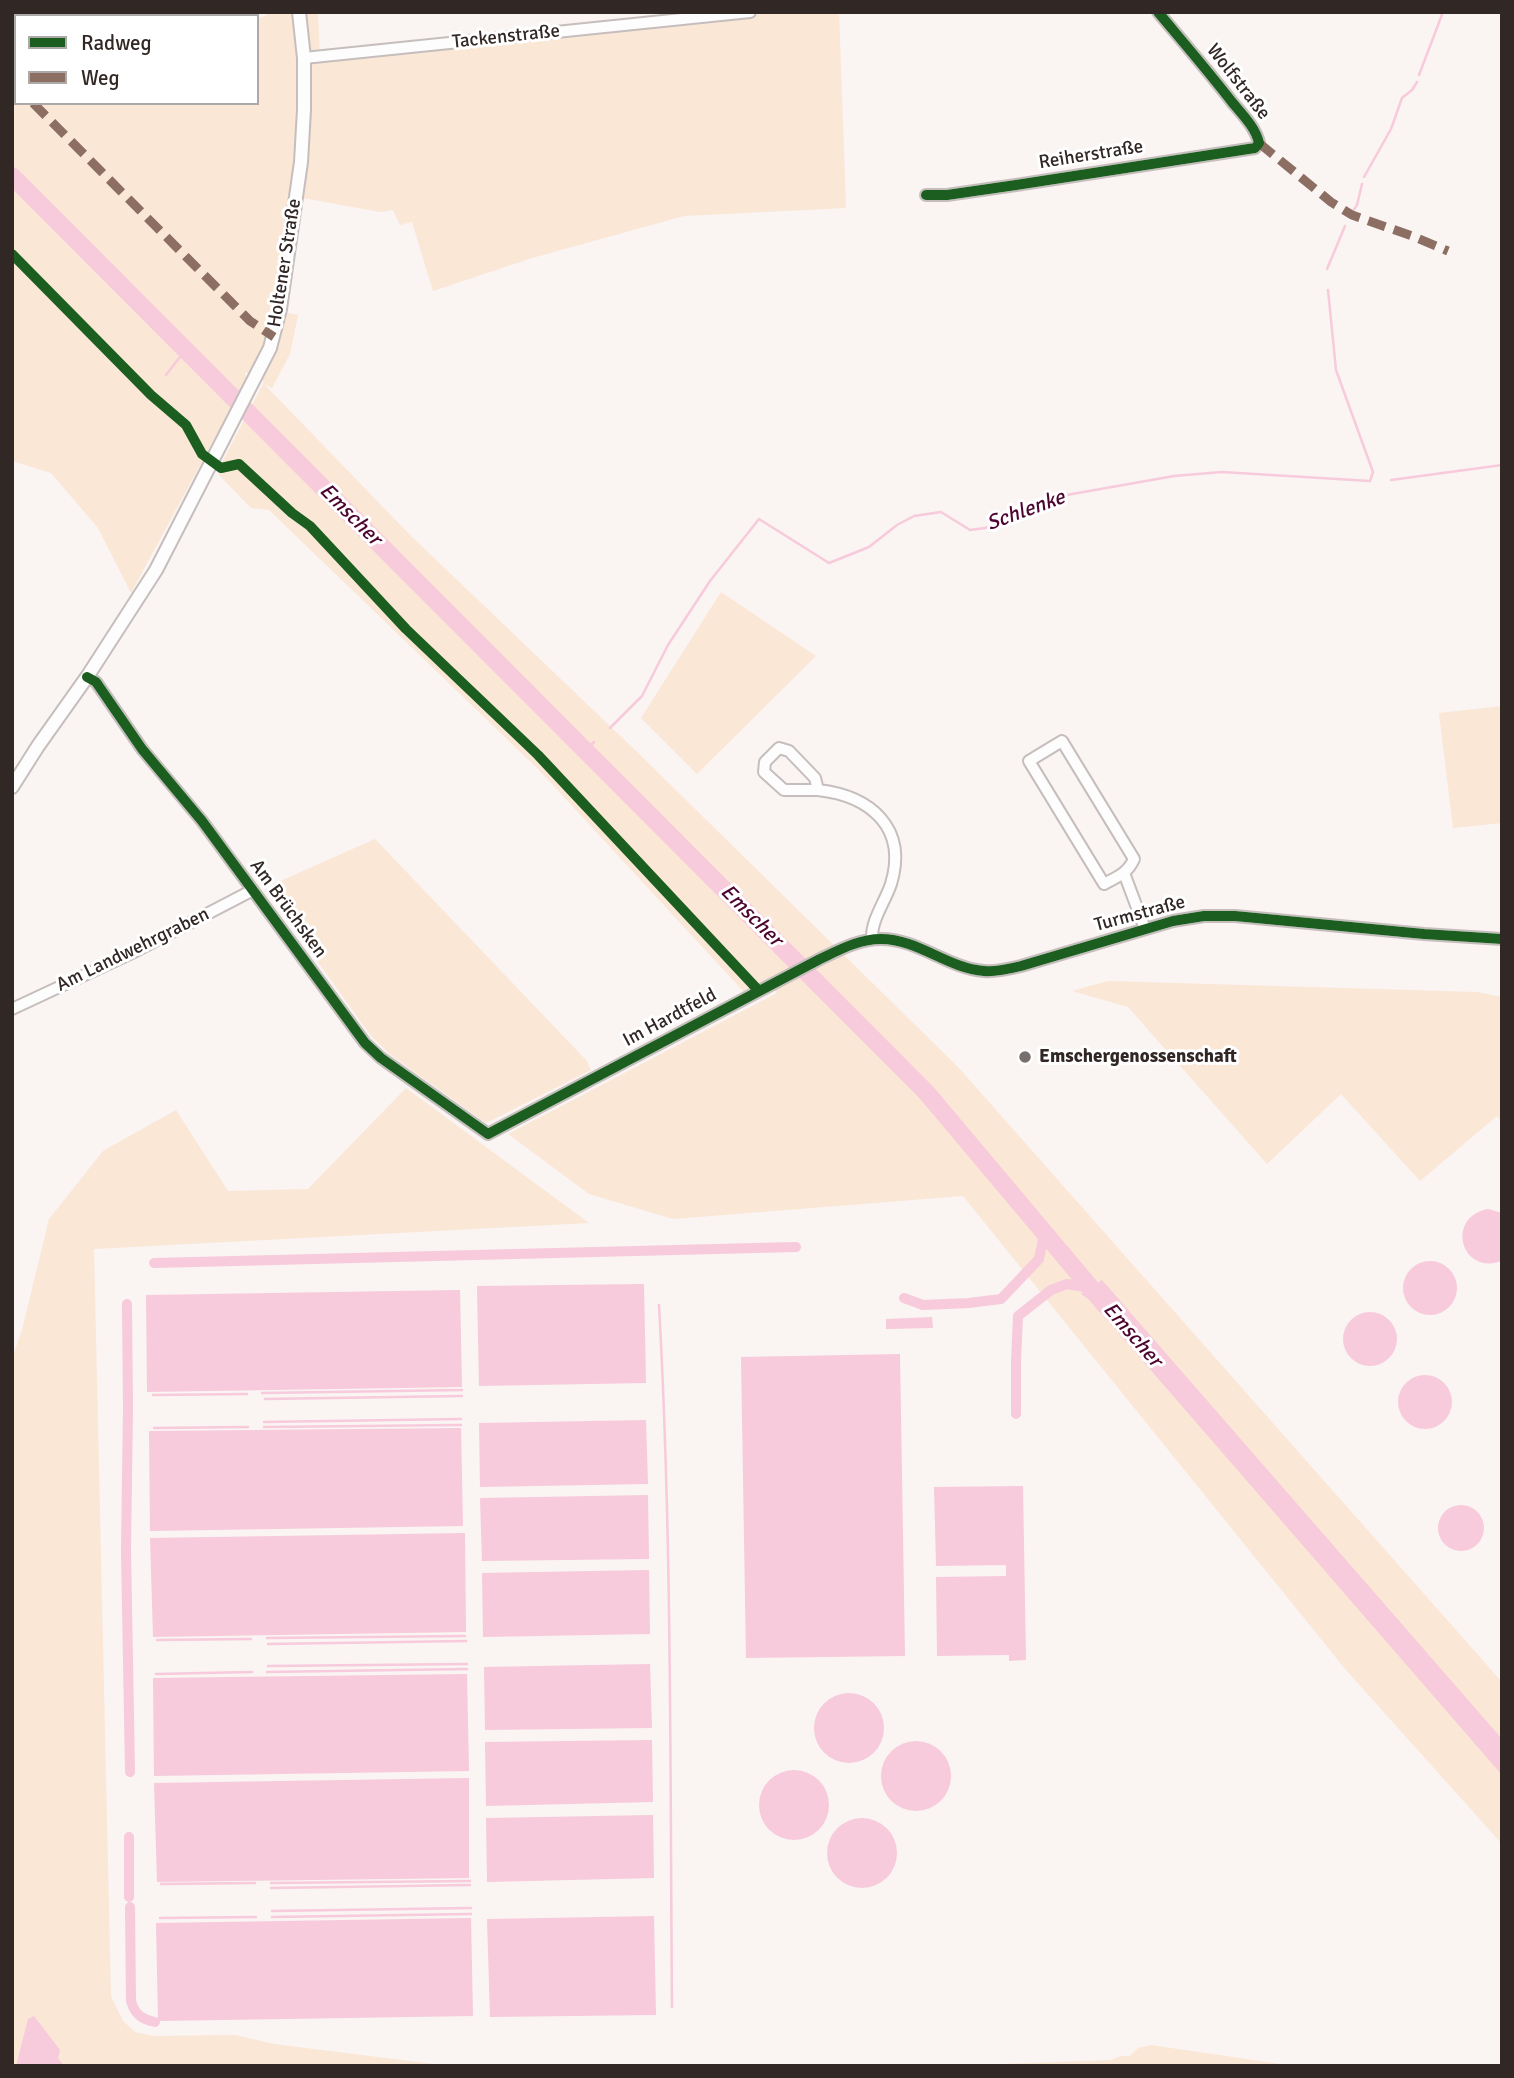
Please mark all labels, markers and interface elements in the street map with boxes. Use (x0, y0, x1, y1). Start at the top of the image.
legend (14, 14, 259, 105)
street label: Tackenstraße (451, 20, 561, 54)
text: Radweg (81, 30, 152, 56)
street label: Wolfstraße (1201, 40, 1275, 124)
text: Weg (81, 65, 120, 91)
street label: Reiherstraße (1037, 135, 1145, 175)
street label: Holtener Straße (264, 197, 306, 329)
water label: Emscher (314, 479, 386, 551)
water label: Schlenke (983, 485, 1069, 537)
street label: Am Brüchsken (245, 855, 331, 963)
water label: Emscher (715, 880, 787, 952)
street label: Turmstraße (1092, 891, 1188, 937)
street label: Am Landwehrgraben (53, 903, 213, 997)
street label: Im Hardtfeld (619, 984, 721, 1052)
place label: Emschergenossenschaft (1039, 1046, 1237, 1068)
marker: Emschergenossenschaft (1017, 1049, 1033, 1065)
water label: Emscher (1097, 1298, 1167, 1372)

